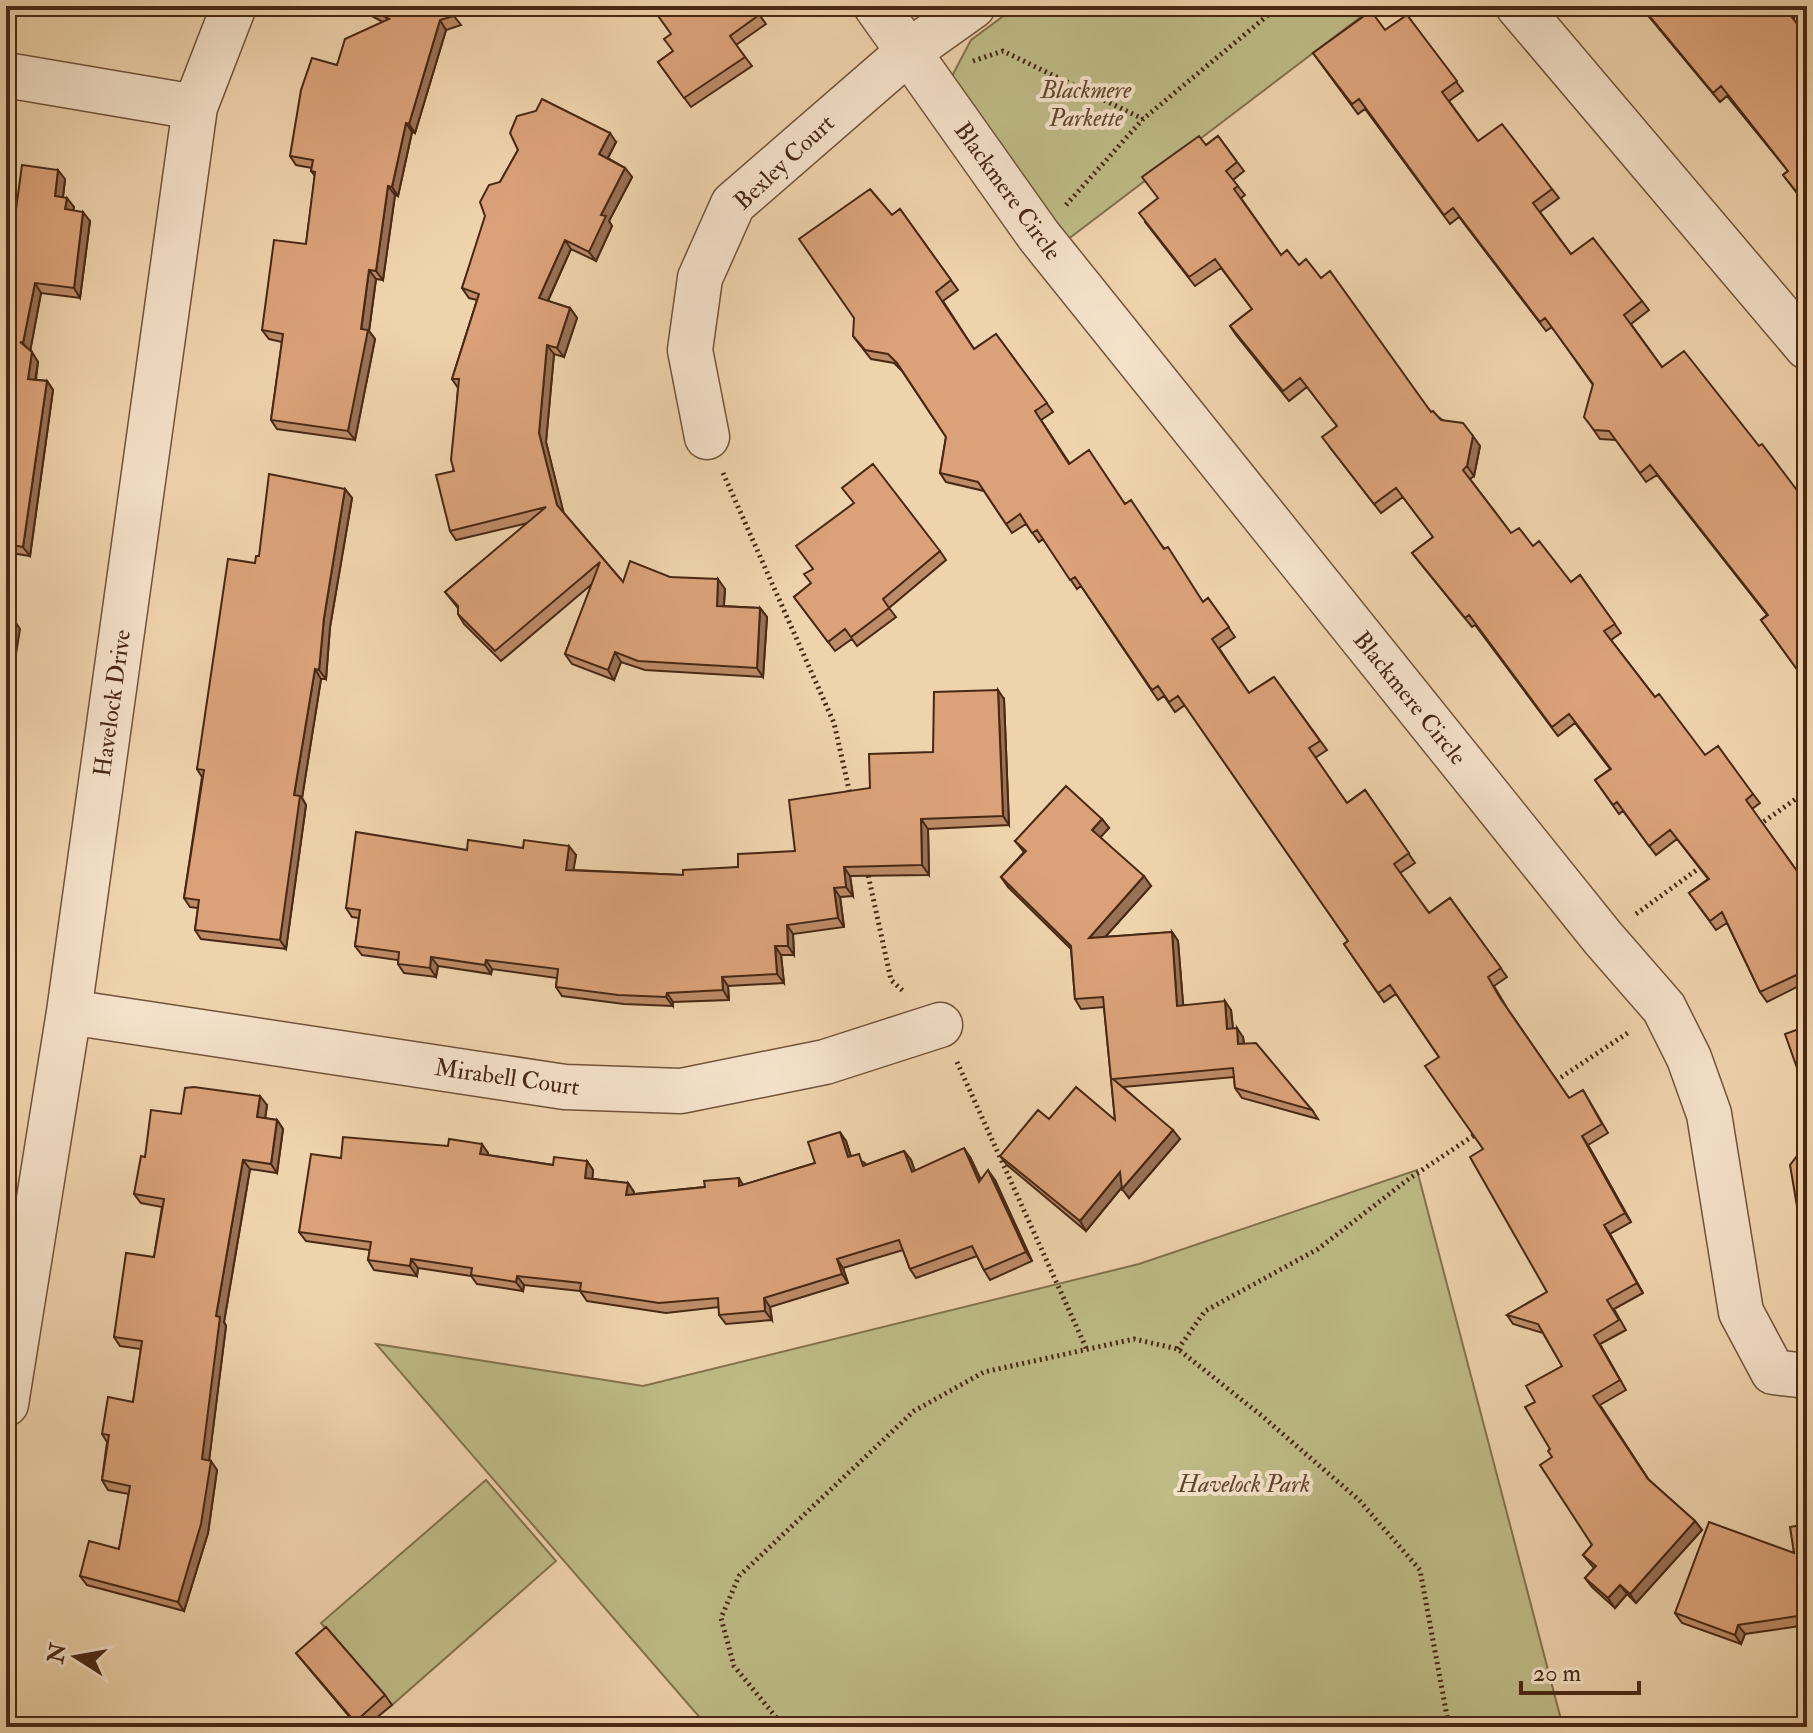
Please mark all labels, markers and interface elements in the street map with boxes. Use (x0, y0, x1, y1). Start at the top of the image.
park label: Blackmere Parkette (1040, 75, 1132, 134)
street label: Bexley Court (728, 108, 841, 217)
street label: Blackmere Circle (947, 116, 1068, 267)
street label: Blackmere Circle (1346, 625, 1473, 772)
street label: Havelock Drive (87, 628, 138, 779)
street label: Mirabell Court (433, 1052, 582, 1103)
park label: Havelock Park (1177, 1469, 1310, 1500)
north arrow (36, 1617, 116, 1697)
text: N (42, 1641, 73, 1667)
scale bar (1521, 1645, 1639, 1695)
text: 20 m (1533, 1658, 1582, 1689)

